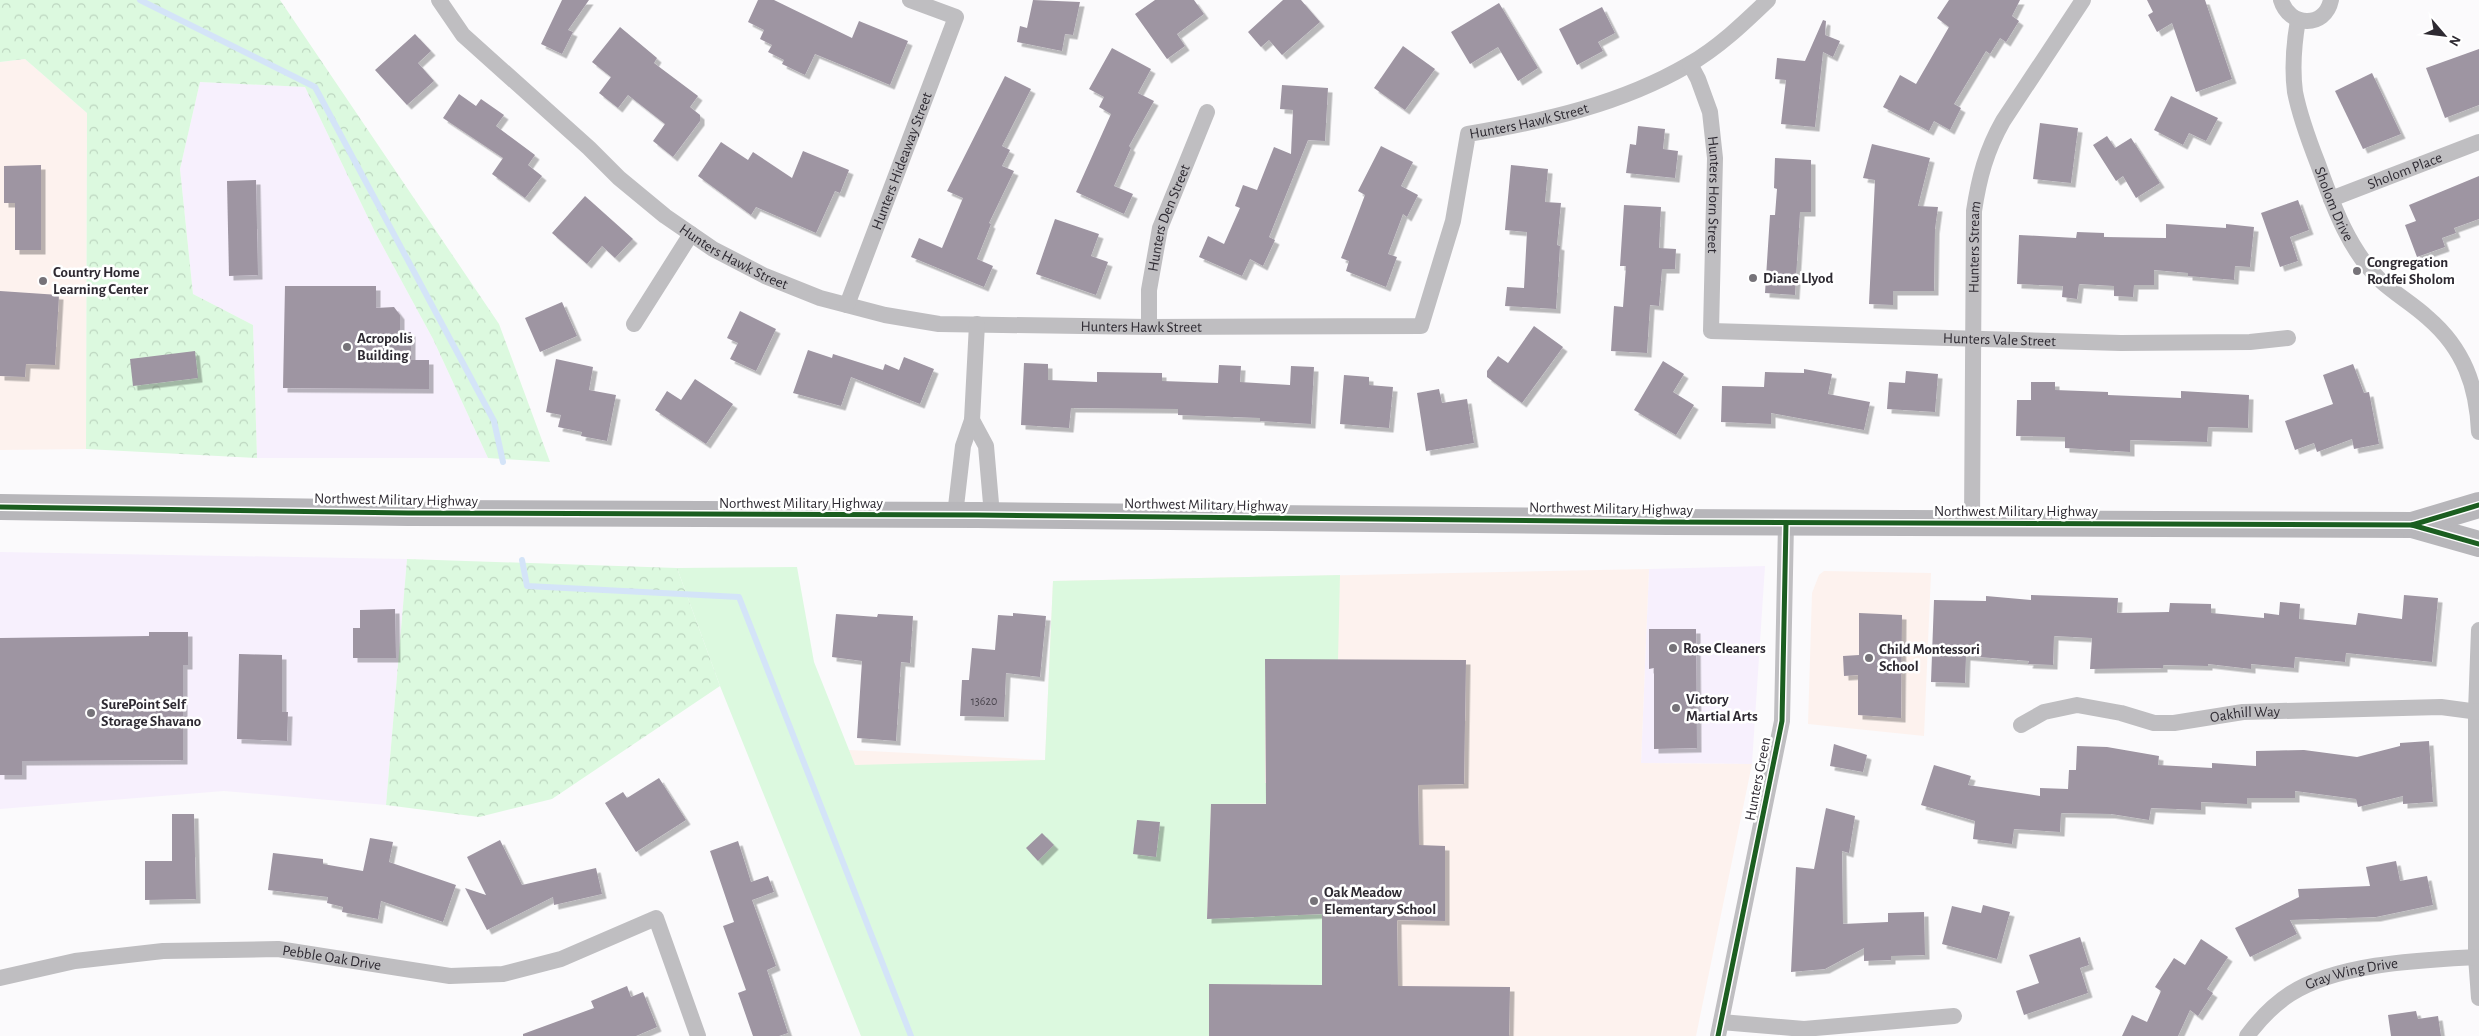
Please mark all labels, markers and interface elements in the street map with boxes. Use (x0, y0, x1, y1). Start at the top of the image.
north arrow (2419, 10, 2469, 60)
text: N (2446, 33, 2463, 48)
street label: Hunters Hideaway Street (869, 90, 934, 232)
street label: Hunters Hawk Street (1468, 100, 1590, 141)
street label: Hunters Horn Street (1705, 135, 1723, 254)
street label: Sholom Place (2365, 149, 2444, 192)
street label: Hunters Den Street (1145, 162, 1193, 273)
street label: Sholom Drive (2312, 165, 2357, 244)
street label: Hunters Stream (1966, 200, 1983, 293)
street label: Hunters Hawk Street (677, 221, 790, 292)
place label: Congregation Rodfei Sholom (2367, 255, 2455, 287)
place label: Country Home Learning Center (53, 265, 149, 297)
marker: Congregation Rodfei Sholom (2351, 265, 2363, 277)
place label: Diane Llyod (1763, 271, 1834, 286)
marker: Diane Llyod (1747, 272, 1759, 284)
marker: Country Home Learning Center (37, 275, 49, 287)
street label: Hunters Hawk Street (1080, 319, 1202, 335)
street label: Hunters Vale Street (1943, 330, 2056, 349)
place label: Acropolis Building (357, 331, 413, 363)
marker: Acropolis Building (341, 341, 353, 353)
street label: Northwest Military Highway (314, 491, 479, 509)
street label: Northwest Military Highway (719, 496, 884, 511)
street label: Northwest Military Highway (1124, 496, 1289, 514)
street label: Northwest Military Highway (1529, 500, 1694, 518)
street label: Northwest Military Highway (1934, 504, 2099, 519)
place label: Rose Cleaners (1683, 641, 1766, 656)
marker: Rose Cleaners (1667, 642, 1679, 654)
place label: Child Montessori School (1879, 642, 1980, 674)
marker: Child Montessori School (1863, 652, 1875, 664)
place label: Victory Martial Arts (1686, 692, 1758, 724)
house number: 13620 (971, 695, 997, 707)
place label: SurePoint Self Storage Shavano (101, 697, 201, 729)
marker: Victory Martial Arts (1670, 702, 1682, 714)
street label: Oakhill Way (2209, 704, 2281, 725)
marker: SurePoint Self Storage Shavano (85, 707, 97, 719)
street label: Hunters Green (1743, 736, 1773, 822)
place label: Oak Meadow Elementary School (1324, 885, 1436, 917)
marker: Oak Meadow Elementary School (1308, 895, 1320, 907)
street label: Pebble Oak Drive (281, 942, 382, 973)
street label: Gray Wing Drive (2303, 955, 2399, 992)

